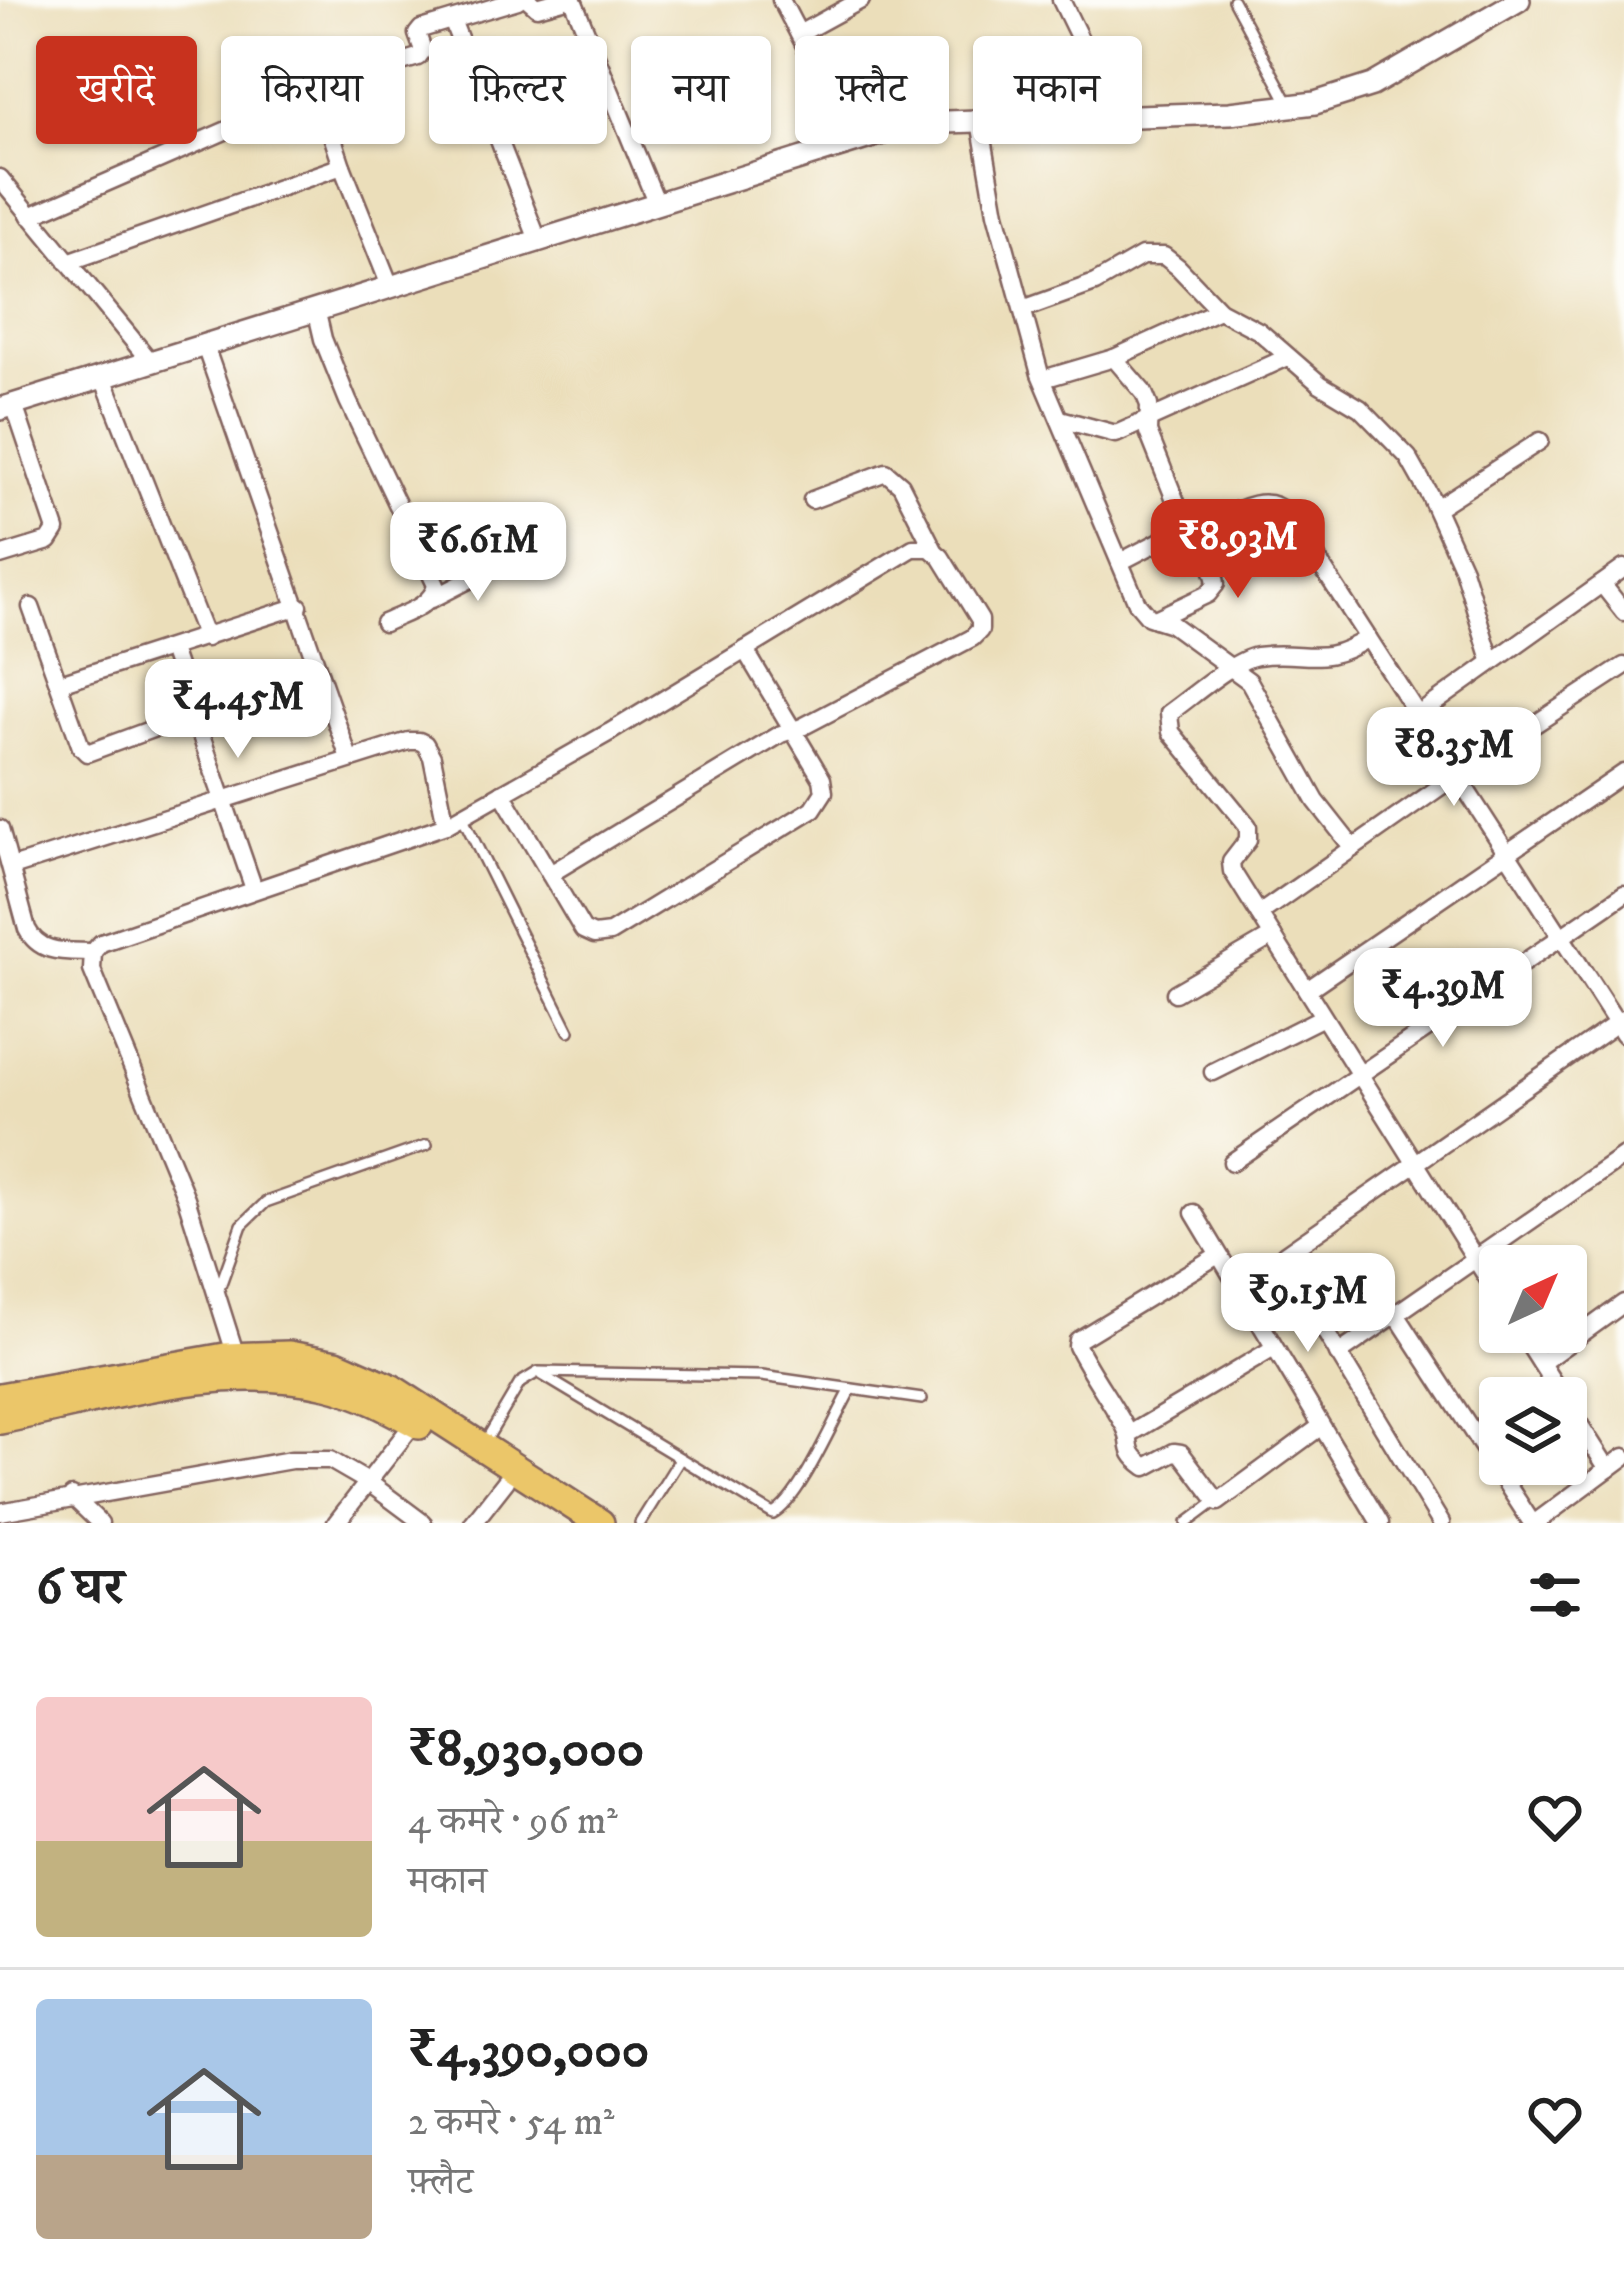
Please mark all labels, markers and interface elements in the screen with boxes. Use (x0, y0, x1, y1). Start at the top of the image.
chip: खरीदें (36, 36, 197, 144)
chip: किराया (221, 36, 405, 144)
chip: फ़िल्टर (429, 36, 607, 144)
chip: नया (631, 36, 771, 144)
chip: फ़्लैट (795, 36, 949, 144)
chip: मकान (973, 36, 1142, 144)
pin: ₹8.93M (1140, 499, 1336, 601)
pin: ₹6.61M (380, 502, 576, 604)
text: ₹8.93M (1178, 513, 1298, 562)
text: ₹6.61M (417, 516, 539, 565)
pin: ₹4.45M (140, 659, 336, 761)
text: ₹4.45M (172, 673, 304, 722)
pin: ₹8.35M (1356, 707, 1552, 809)
text: ₹8.35M (1394, 721, 1514, 770)
pin: ₹4.39M (1345, 948, 1541, 1050)
text: ₹4.39M (1381, 962, 1505, 1011)
north arrow (1479, 1245, 1587, 1353)
map controls (1479, 1245, 1587, 1485)
pin: ₹9.15M (1210, 1253, 1406, 1355)
text: ₹9.15M (1248, 1267, 1368, 1316)
button: layers (1479, 1377, 1587, 1485)
text: 6 घर (36, 1556, 124, 1620)
icon: filters (1522, 1562, 1588, 1628)
text: ₹8,930,000 (408, 1718, 644, 1782)
icon: home (132, 1745, 276, 1889)
icon: heart (1522, 1784, 1588, 1850)
text: 4 कमरे · 96 m² (408, 1797, 618, 1846)
text: मकान (408, 1857, 487, 1906)
text: ₹4,390,000 (408, 2019, 649, 2083)
icon: home (132, 2047, 276, 2191)
icon: heart (1522, 2086, 1588, 2152)
text: 2 कमरे · 54 m² (408, 2098, 615, 2147)
text: फ़्लैट (408, 2158, 473, 2207)

